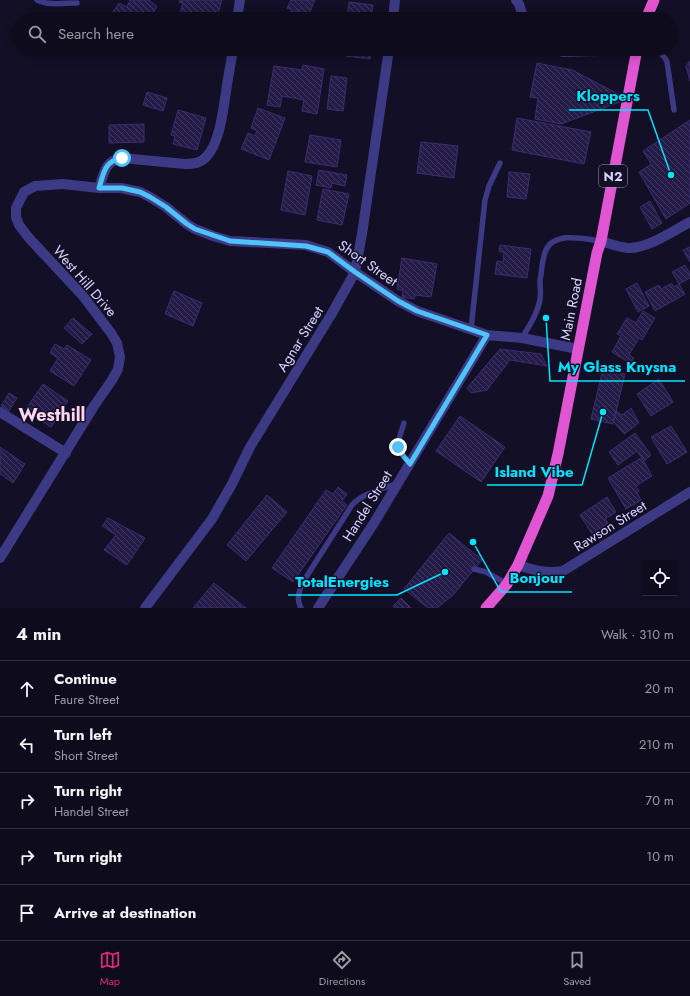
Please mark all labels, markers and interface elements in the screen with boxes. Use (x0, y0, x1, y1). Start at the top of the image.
search box (12, 12, 678, 56)
icon: search (26, 23, 48, 45)
text: Search here (58, 23, 134, 45)
callout: Kloppers (569, 83, 648, 110)
text: Kloppers (576, 85, 640, 107)
route start (113, 149, 131, 167)
road number: N2 (599, 165, 627, 187)
street label: Short Street (334, 235, 402, 291)
street label: West Hill Drive (48, 241, 122, 321)
street label: Main Road (555, 276, 587, 342)
street label: Agnar Street (272, 302, 328, 376)
callout: My Glass Knysna (550, 354, 685, 381)
text: My Glass Knysna (558, 356, 676, 378)
district label: Westhill (19, 402, 85, 428)
route end (389, 438, 407, 456)
callout: Island Vibe (487, 458, 582, 485)
text: Island Vibe (494, 461, 574, 483)
street label: Handel Street (337, 466, 397, 545)
street label: Rawson Street (570, 495, 651, 556)
map controls (642, 560, 678, 596)
button: locate (642, 560, 678, 596)
callout: Bonjour (501, 565, 572, 592)
text: Bonjour (509, 567, 565, 589)
callout: TotalEnergies (288, 568, 397, 595)
text: TotalEnergies (295, 571, 389, 593)
text: 4 min (16, 622, 61, 646)
text: Walk · 310 m (601, 625, 674, 644)
text: Continue (54, 668, 117, 690)
icon: ahead (16, 678, 38, 700)
text: 20 m (645, 679, 674, 698)
text: Faure Street (54, 690, 119, 709)
text: Turn left (54, 724, 112, 746)
icon: left (16, 734, 38, 756)
text: 210 m (639, 735, 674, 754)
text: Short Street (54, 746, 118, 765)
text: Turn right (54, 780, 122, 802)
icon: right (16, 790, 38, 812)
text: 70 m (645, 791, 674, 810)
text: Handel Street (54, 802, 128, 821)
icon: right (16, 846, 38, 868)
text: Turn right (54, 846, 122, 868)
text: 10 m (646, 847, 674, 866)
icon: arrive (16, 902, 38, 924)
text: Arrive at destination (54, 902, 196, 924)
tab: Map (99, 949, 121, 989)
tab: Directions (319, 949, 365, 989)
tab: Saved (563, 949, 591, 989)

